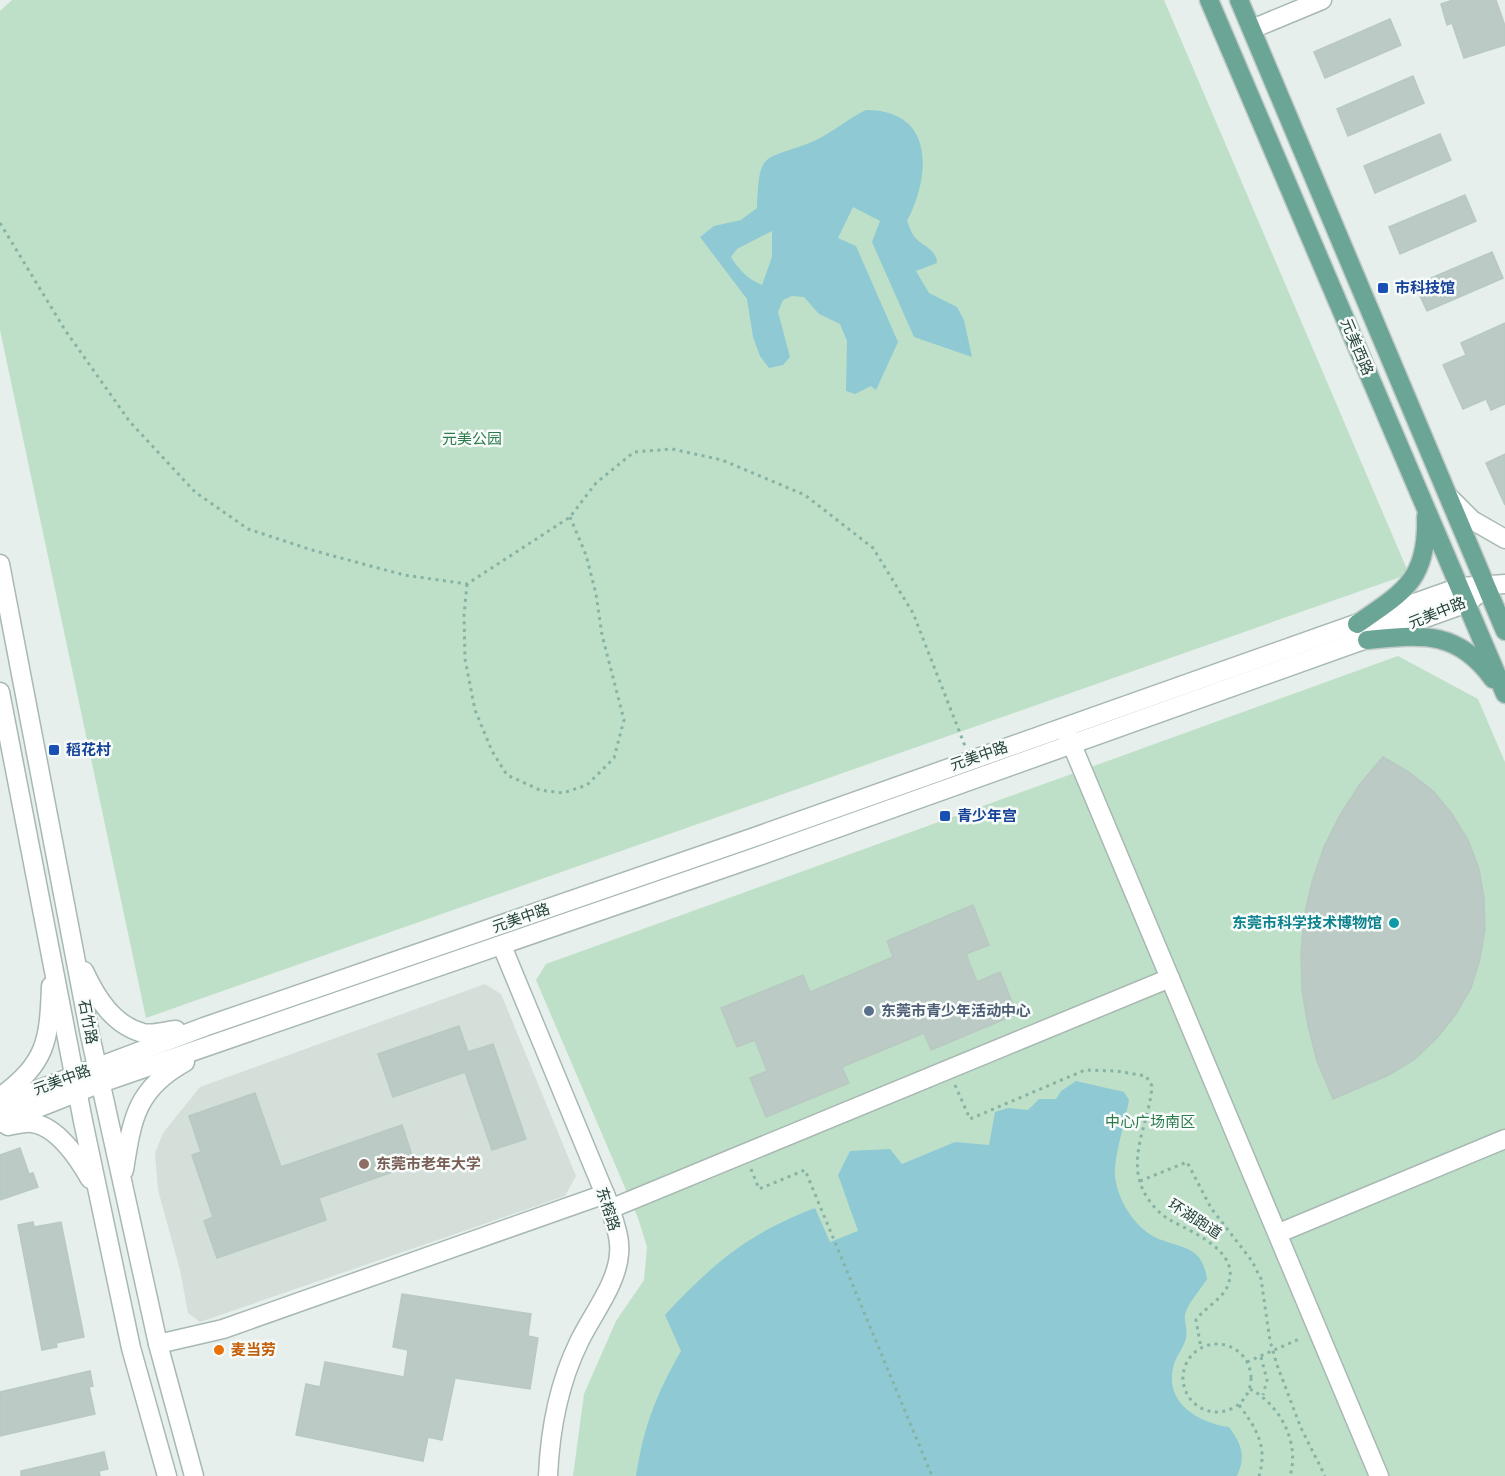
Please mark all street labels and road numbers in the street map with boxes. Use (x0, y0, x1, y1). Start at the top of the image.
street label: 元美西路 (1337, 316, 1377, 378)
street label: 元美中路 (1406, 593, 1468, 633)
street label: 元美中路 (948, 738, 1010, 774)
street label: 元美中路 (490, 900, 552, 936)
street label: 石竹路 (75, 998, 101, 1046)
street label: 元美中路 (31, 1061, 93, 1099)
street label: 东榕路 (592, 1185, 624, 1233)
street label: 环湖跑道 (1165, 1195, 1225, 1243)

